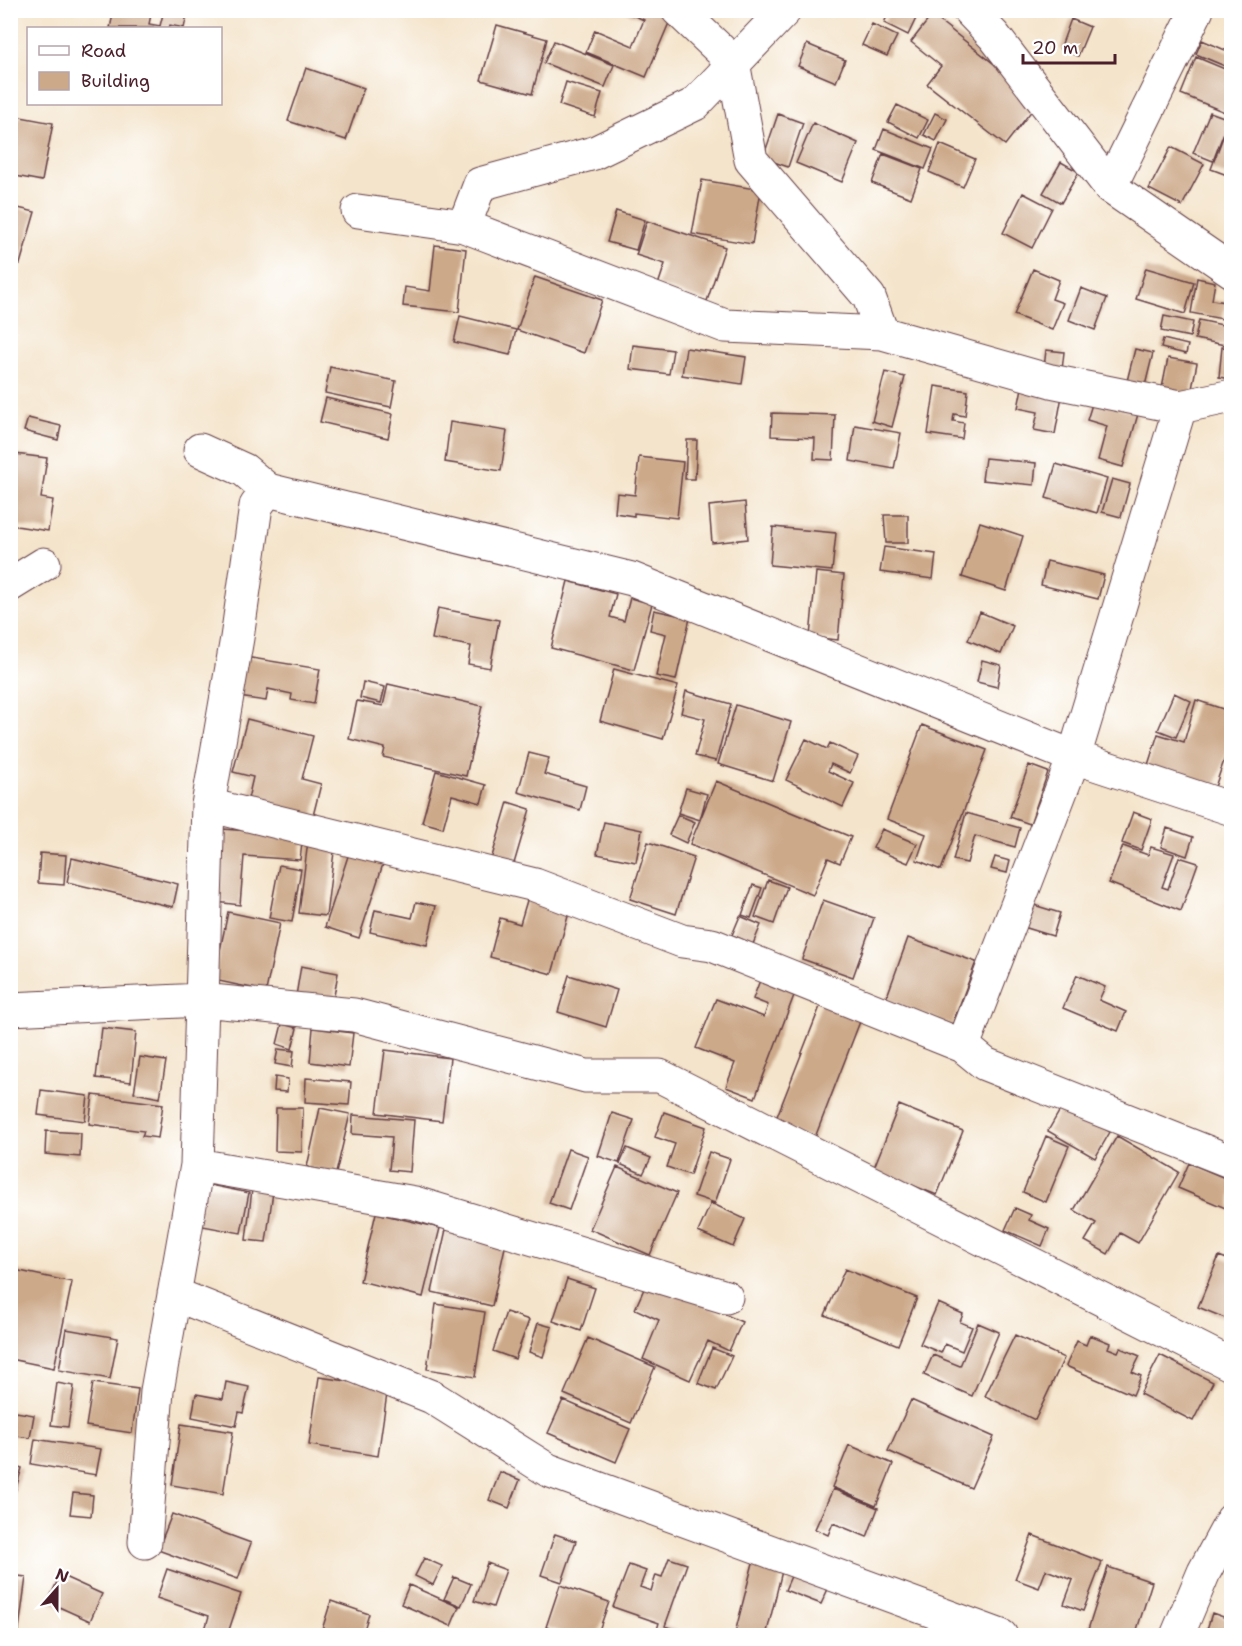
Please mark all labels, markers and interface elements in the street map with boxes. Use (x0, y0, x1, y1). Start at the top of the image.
legend (27, 27, 222, 105)
scale bar (1023, 27, 1114, 65)
text: 20 m (1032, 36, 1078, 60)
text: Road (81, 39, 126, 63)
text: Building (81, 69, 150, 93)
north arrow (27, 1559, 87, 1619)
text: N (53, 1563, 72, 1588)

